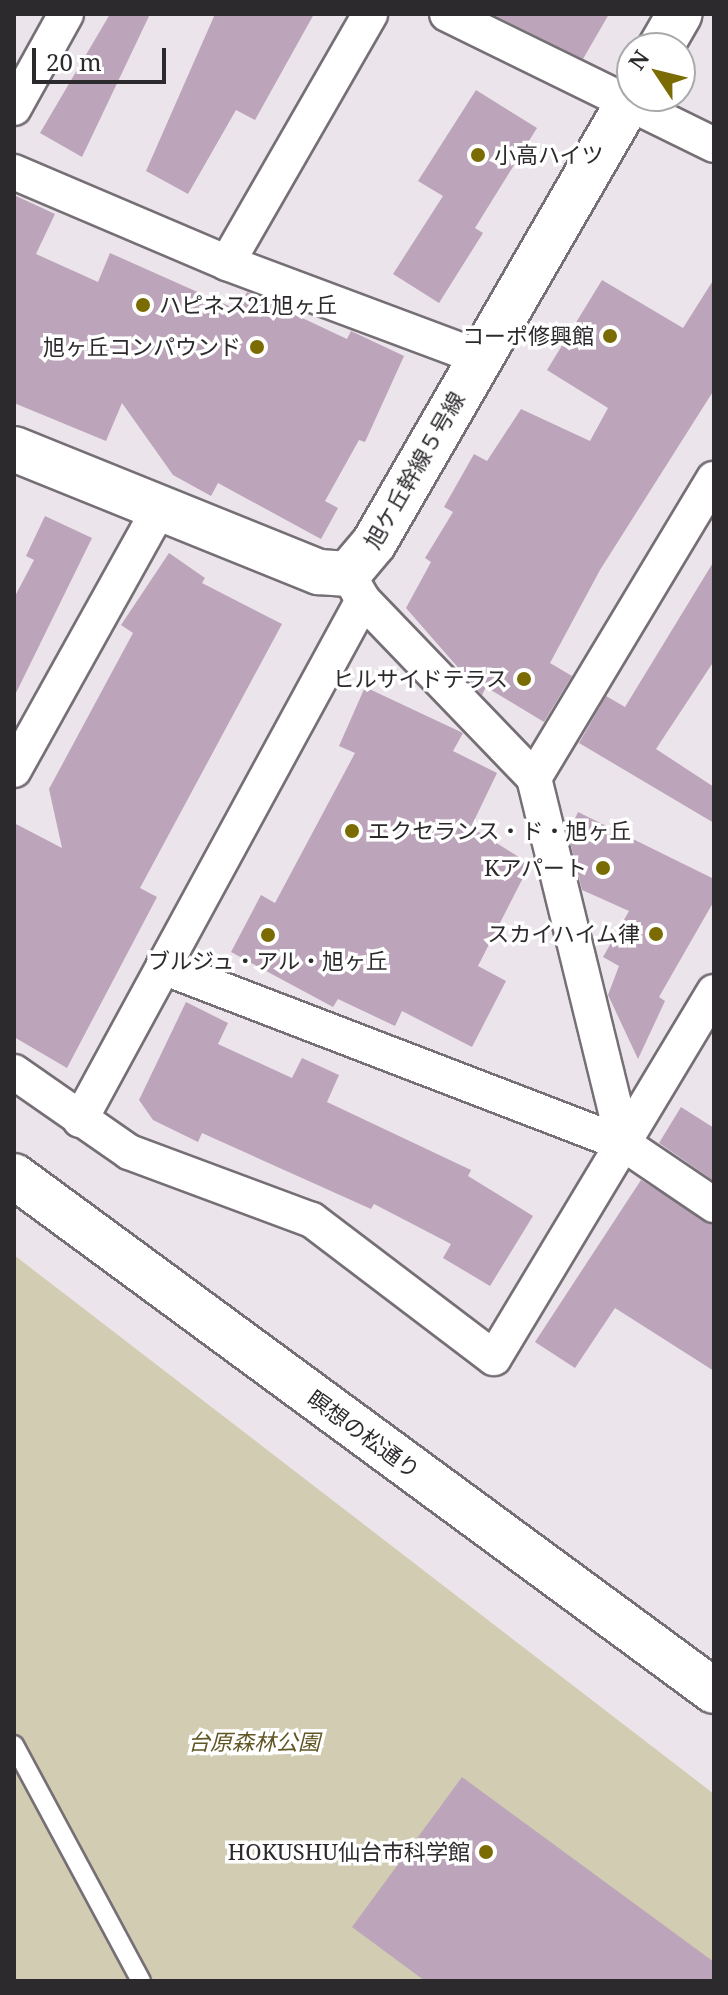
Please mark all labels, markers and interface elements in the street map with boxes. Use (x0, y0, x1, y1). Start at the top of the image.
scale bar (36, 32, 170, 82)
north arrow (616, 32, 696, 112)
text: N (621, 44, 655, 75)
text: 20 m (46, 45, 102, 78)
place label: 小高ハイツ (494, 142, 604, 168)
marker: 小高ハイツ (469, 146, 487, 164)
place label: ハピネス21旭ヶ丘 (159, 292, 338, 318)
marker: ハピネス21旭ヶ丘 (134, 296, 152, 314)
place label: コーポ修興館 (462, 323, 594, 349)
marker: コーポ修興館 (601, 327, 619, 345)
place label: 旭ヶ丘コンパウンド (43, 334, 241, 360)
marker: 旭ヶ丘コンパウンド (248, 338, 266, 356)
street label: 旭ケ丘幹線５号線 (359, 387, 469, 553)
place label: ヒルサイドテラス (332, 666, 508, 692)
marker: ヒルサイドテラス (515, 670, 533, 688)
place label: エクセランス・ド・旭ヶ丘 (368, 818, 632, 844)
marker: エクセランス・ド・旭ヶ丘 (343, 822, 361, 840)
place label: Kアパート (484, 855, 587, 881)
marker: Kアパート (594, 859, 612, 877)
place label: スカイハイム律 (486, 921, 640, 947)
marker: スカイハイム律 (647, 925, 665, 943)
marker: ブルジュ・アル・旭ヶ丘 (259, 926, 277, 944)
place label: ブルジュ・アル・旭ヶ丘 (147, 948, 389, 974)
street label: 瞑想の松通り (303, 1385, 425, 1483)
park label: 台原森林公園 (188, 1729, 320, 1755)
place label: HOKUSHU仙台市科学館 (228, 1839, 470, 1865)
marker: HOKUSHU仙台市科学館 (477, 1843, 495, 1861)

